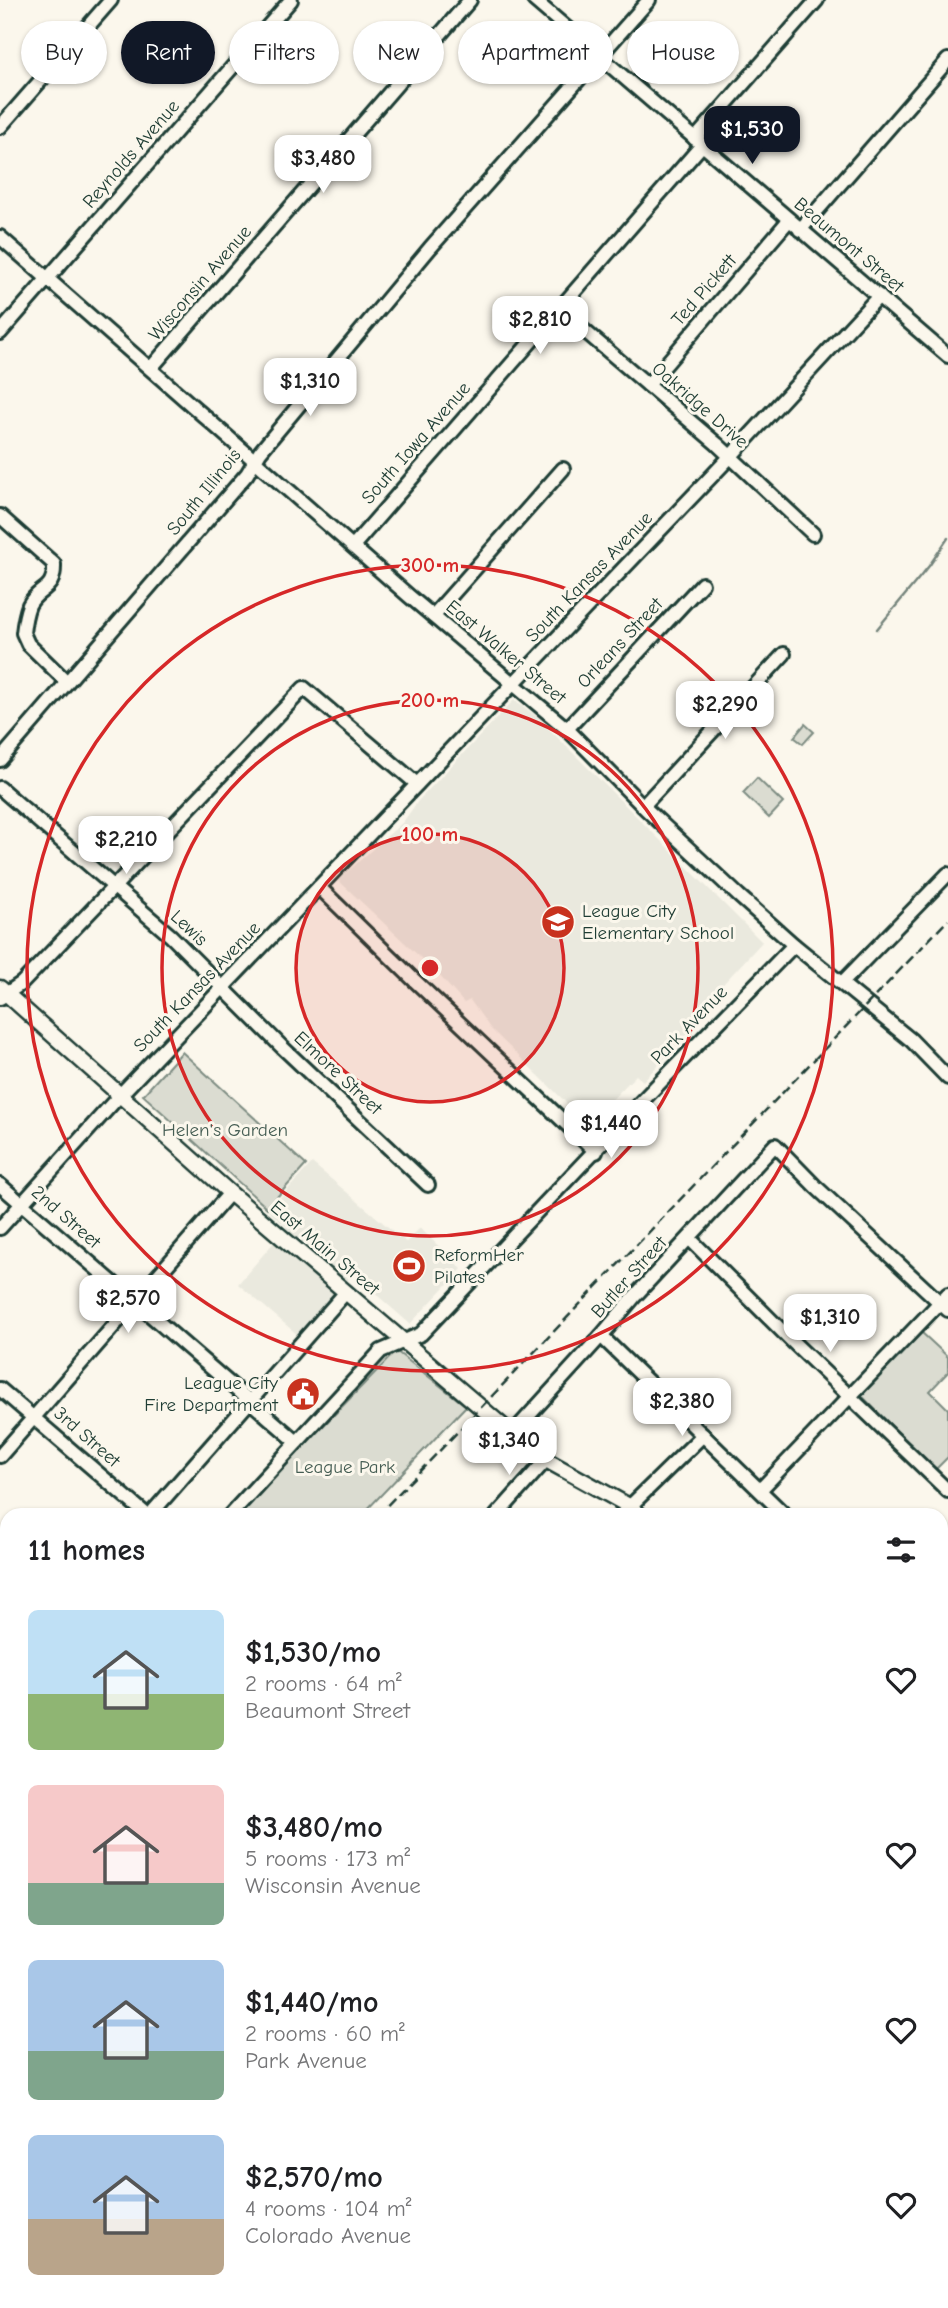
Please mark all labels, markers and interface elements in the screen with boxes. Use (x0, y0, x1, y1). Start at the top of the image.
chip: Buy (21, 21, 107, 84)
chip: Rent (121, 21, 215, 84)
chip: Filters (229, 21, 339, 84)
chip: New (353, 21, 444, 84)
chip: Apartment (458, 21, 613, 84)
chip: House (627, 21, 739, 84)
street label: Reynolds Avenue (78, 95, 184, 213)
pin: $1,530 (695, 106, 809, 166)
text: $1,530 (720, 115, 784, 142)
pin: $3,480 (266, 136, 380, 195)
text: $3,480 (290, 144, 356, 171)
street label: Beaumont Street (790, 193, 909, 298)
street label: Wisconsin Avenue (144, 221, 256, 345)
street label: Ted Pickett (667, 249, 741, 330)
pin: $2,810 (483, 296, 597, 356)
text: $2,810 (508, 305, 572, 332)
street label: Oakridge Drive (648, 357, 752, 453)
pin: $1,310 (253, 358, 367, 418)
text: $1,310 (280, 367, 340, 394)
street label: South Iowa Avenue (357, 377, 475, 509)
street label: South Illinois (162, 444, 246, 540)
street label: South Kansas Avenue (521, 507, 657, 647)
text: 300 m (401, 553, 459, 577)
street label: Orleans Street (573, 593, 668, 693)
street label: East Walker Street (442, 595, 571, 709)
pin: $2,290 (668, 682, 782, 741)
text: 200 m (401, 688, 459, 712)
text: $2,290 (692, 690, 758, 717)
pin: $2,210 (69, 816, 183, 876)
text: 100 m (402, 822, 458, 846)
text: $2,210 (94, 825, 158, 852)
place label: League City Elementary School (582, 900, 734, 944)
school or university icon: League City Elementary School (539, 903, 577, 941)
street label: Lewis (166, 906, 212, 951)
street label: South Kansas Avenue (129, 917, 265, 1057)
centre of rings (418, 956, 442, 980)
street label: Park Avenue (646, 981, 732, 1069)
street label: Elmore Street (290, 1027, 387, 1120)
pin: $1,440 (554, 1100, 668, 1160)
text: $1,440 (580, 1109, 642, 1136)
park label: Helen's Garden (162, 1119, 288, 1141)
street label: 2nd Street (27, 1181, 106, 1253)
street label: East Main Street (266, 1196, 384, 1300)
street label: Butler Street (587, 1231, 672, 1322)
place label: ReformHer Pilates (434, 1244, 524, 1288)
sports icon: ReformHer Pilates (390, 1247, 428, 1285)
pin: $2,570 (71, 1276, 185, 1335)
text: $2,570 (95, 1284, 161, 1311)
pin: $1,310 (773, 1294, 887, 1354)
text: $1,310 (800, 1303, 860, 1330)
place label: League City Fire Department (144, 1372, 279, 1416)
public building icon: League City Fire Department (284, 1375, 322, 1413)
pin: $2,380 (625, 1378, 739, 1438)
text: $2,380 (649, 1387, 715, 1414)
street label: 3rd Street (49, 1402, 125, 1472)
pin: $1,340 (452, 1418, 566, 1477)
text: $1,340 (478, 1426, 540, 1453)
park label: League Park (295, 1456, 396, 1478)
icon: filters (882, 1531, 920, 1569)
text: 11 homes (28, 1533, 145, 1568)
text: $1,530/mo (245, 1635, 381, 1670)
icon: home (84, 1638, 168, 1722)
icon: heart (882, 1661, 920, 1699)
text: 2 rooms · 64 m² (245, 1670, 402, 1697)
text: Beaumont Street (245, 1697, 410, 1724)
text: $3,480/mo (245, 1810, 383, 1845)
icon: home (84, 1813, 168, 1897)
icon: heart (882, 1836, 920, 1874)
text: 5 rooms · 173 m² (245, 1845, 410, 1872)
text: Wisconsin Avenue (245, 1872, 421, 1899)
text: $1,440/mo (245, 1985, 378, 2020)
icon: home (84, 1988, 168, 2072)
icon: heart (882, 2011, 920, 2049)
text: 2 rooms · 60 m² (245, 2020, 405, 2047)
text: Park Avenue (245, 2047, 367, 2074)
text: $2,570/mo (245, 2160, 383, 2195)
icon: home (84, 2163, 168, 2247)
icon: heart (882, 2186, 920, 2224)
text: 4 rooms · 104 m² (245, 2195, 412, 2222)
text: Colorado Avenue (245, 2222, 411, 2249)

